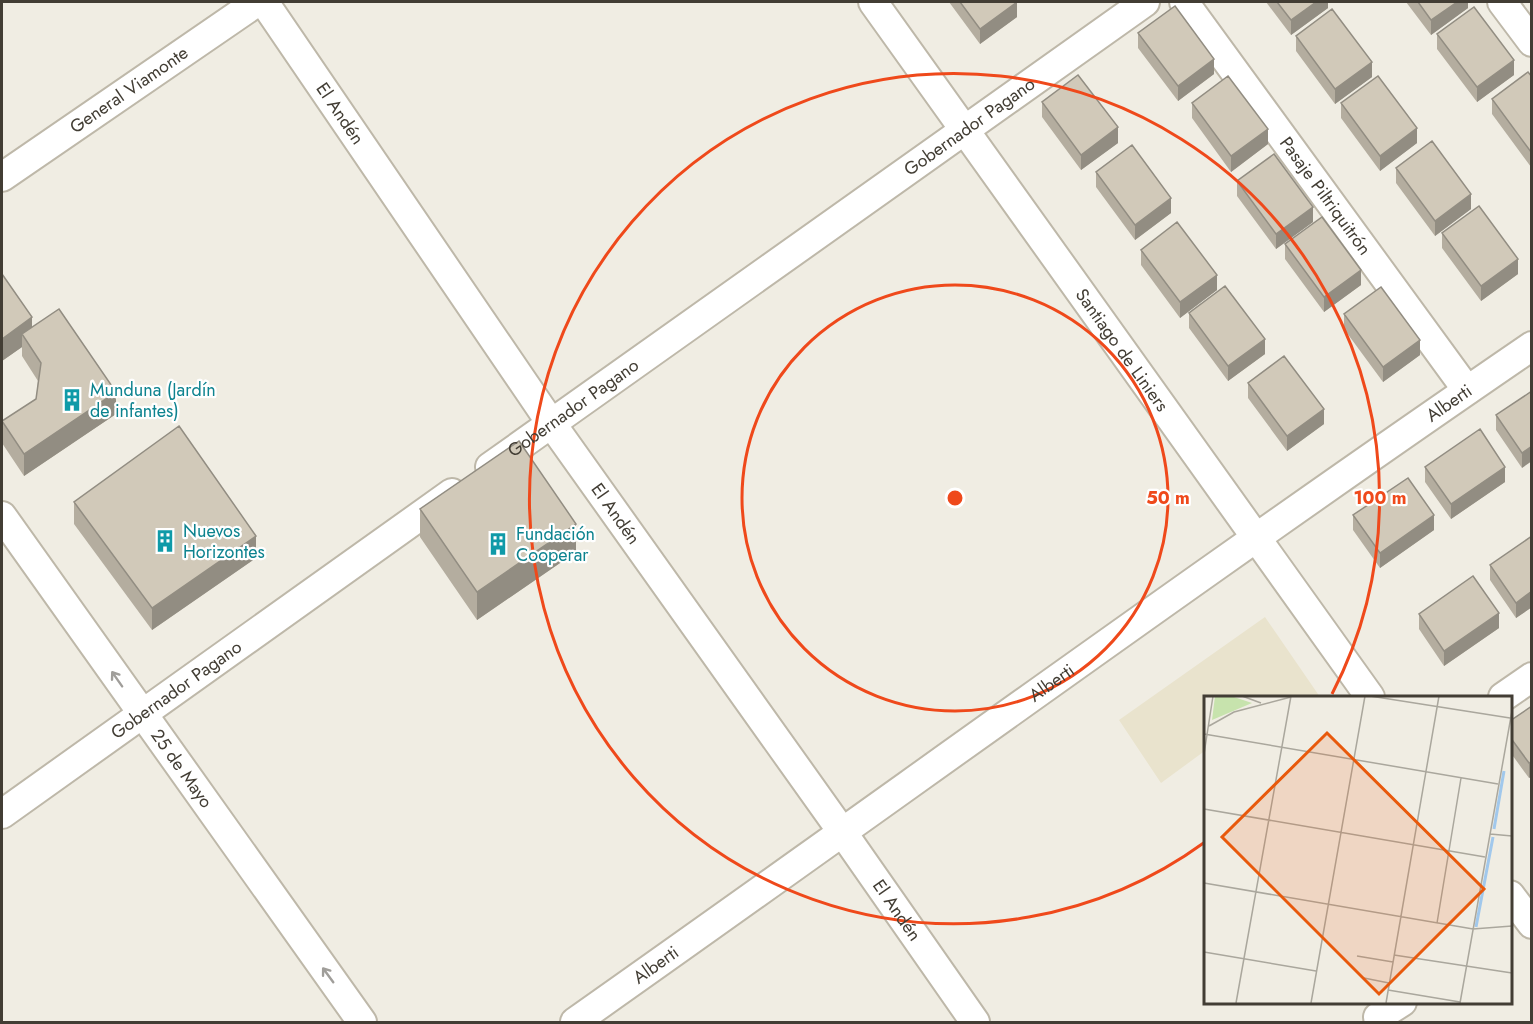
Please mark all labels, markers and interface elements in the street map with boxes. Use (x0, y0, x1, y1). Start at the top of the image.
street label: General Viamonte (64, 40, 193, 140)
street label: Gobernador Pagano (899, 71, 1041, 182)
street label: El Andén (310, 77, 370, 150)
street label: Pasaje Piltriquitrón (1273, 131, 1377, 261)
street label: Santiago de Liniers (1069, 283, 1175, 417)
street label: Gobernador Pagano (502, 352, 644, 464)
place label: Munduna (Jardín de infantes) (90, 377, 216, 424)
street label: Alberti (1421, 378, 1477, 428)
building icon: Munduna (Jardín de infantes) (59, 387, 85, 413)
street label: El Andén (585, 478, 647, 550)
text: 50 m (1146, 485, 1190, 511)
text: 100 m (1353, 485, 1407, 511)
centre of rings (945, 488, 965, 508)
place label: Nuevos Horizontes (183, 518, 265, 565)
place label: Fundación Cooperar (516, 521, 595, 568)
building icon: Nuevos Horizontes (152, 528, 178, 554)
building icon: Fundación Cooperar (485, 531, 511, 557)
street label: Gobernador Pagano (105, 634, 247, 745)
street label: Alberti (1023, 657, 1080, 708)
one-way arrow (111, 672, 123, 688)
inset map (1204, 696, 1512, 1003)
street label: 25 de Mayo (145, 724, 219, 814)
street label: El Andén (866, 874, 928, 946)
street label: Alberti (628, 940, 684, 990)
one-way arrow (322, 967, 334, 983)

